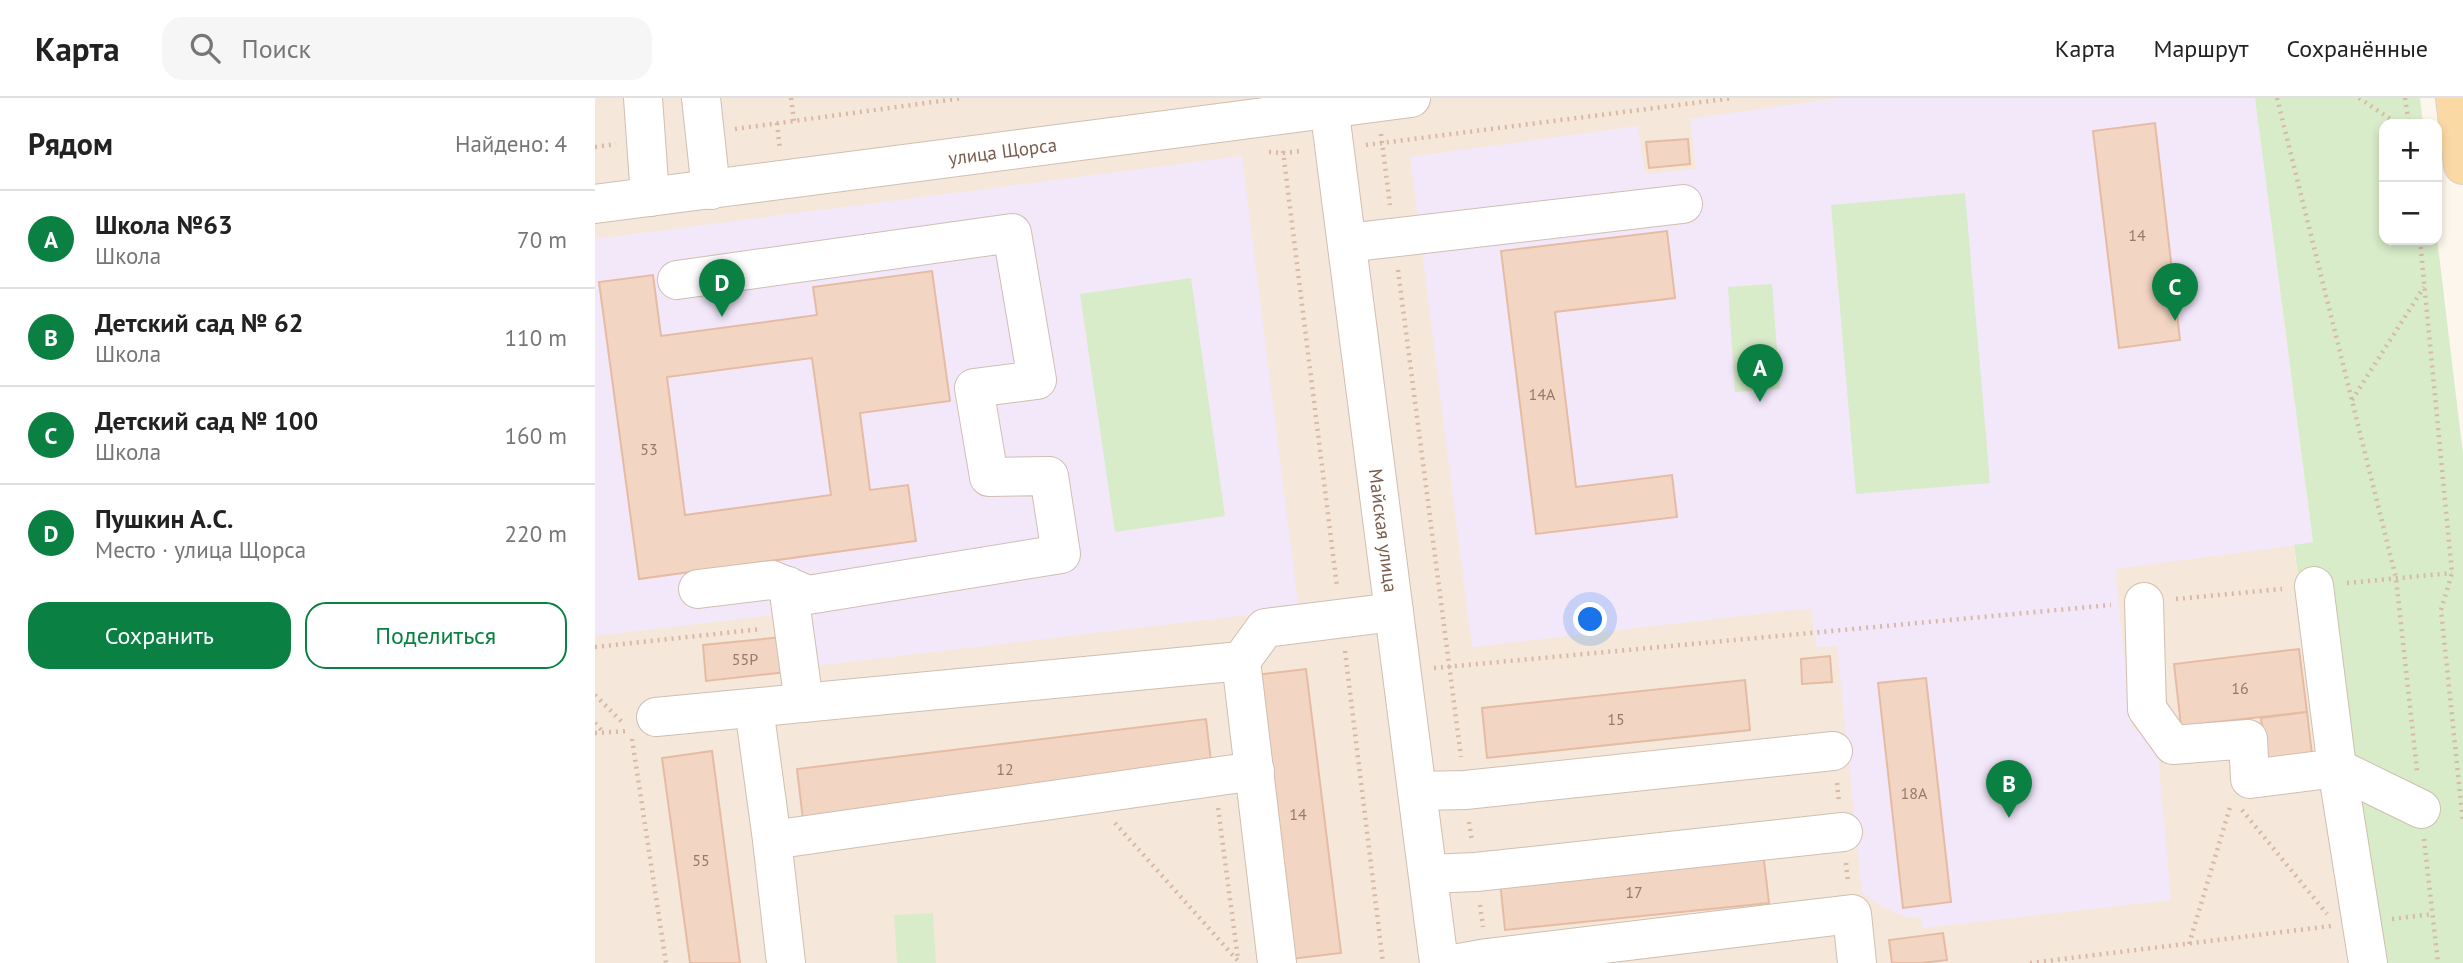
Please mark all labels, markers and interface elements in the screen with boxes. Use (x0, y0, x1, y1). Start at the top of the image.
search box (162, 17, 652, 80)
text: Карта (35, 27, 120, 70)
icon: search (186, 29, 224, 67)
text: Поиск (242, 32, 311, 65)
text: Карта (2055, 33, 2115, 64)
text: Маршрут (2153, 33, 2248, 64)
text: Сохранённые (2286, 33, 2428, 64)
map controls (2379, 119, 2442, 245)
button: + (2379, 119, 2442, 182)
text: Рядом (28, 124, 113, 163)
text: Найдено: 4 (455, 129, 567, 158)
street label: улица Щорса (947, 132, 1058, 170)
button: − (2379, 182, 2442, 245)
text: Школа №63 (95, 208, 233, 241)
text: A (44, 225, 58, 254)
text: 70 m (517, 225, 567, 254)
house number: 14 (2128, 225, 2146, 245)
text: Школа (95, 241, 161, 270)
pin: D (699, 259, 745, 317)
pin: C (2152, 263, 2198, 321)
text: Детский сад № 62 (95, 306, 304, 339)
text: B (44, 323, 58, 352)
text: 110 m (505, 323, 567, 352)
text: Школа (95, 339, 161, 368)
pin: A (1737, 344, 1783, 402)
house number: 14А (1529, 384, 1556, 404)
text: Детский сад № 100 (95, 404, 318, 437)
text: C (45, 421, 57, 450)
text: 160 m (505, 421, 567, 450)
text: Школа (95, 437, 161, 466)
house number: 53 (640, 439, 658, 459)
street label: Майская улица (1364, 467, 1403, 594)
text: Пушкин А.С. (95, 502, 233, 535)
text: D (44, 519, 58, 548)
text: 220 m (505, 519, 567, 548)
text: Место · улица Щорса (95, 535, 306, 564)
button: Сохранить (28, 602, 291, 669)
button: Поделиться (305, 602, 567, 669)
your location (1573, 602, 1607, 636)
house number: 55Р (732, 649, 758, 669)
house number: 16 (2231, 678, 2249, 698)
house number: 15 (1607, 709, 1625, 729)
house number: 12 (996, 759, 1014, 779)
pin: B (1986, 760, 2032, 818)
house number: 18А (1901, 783, 1928, 803)
house number: 14 (1289, 804, 1307, 824)
house number: 55 (692, 850, 710, 870)
house number: 17 (1625, 882, 1643, 902)

